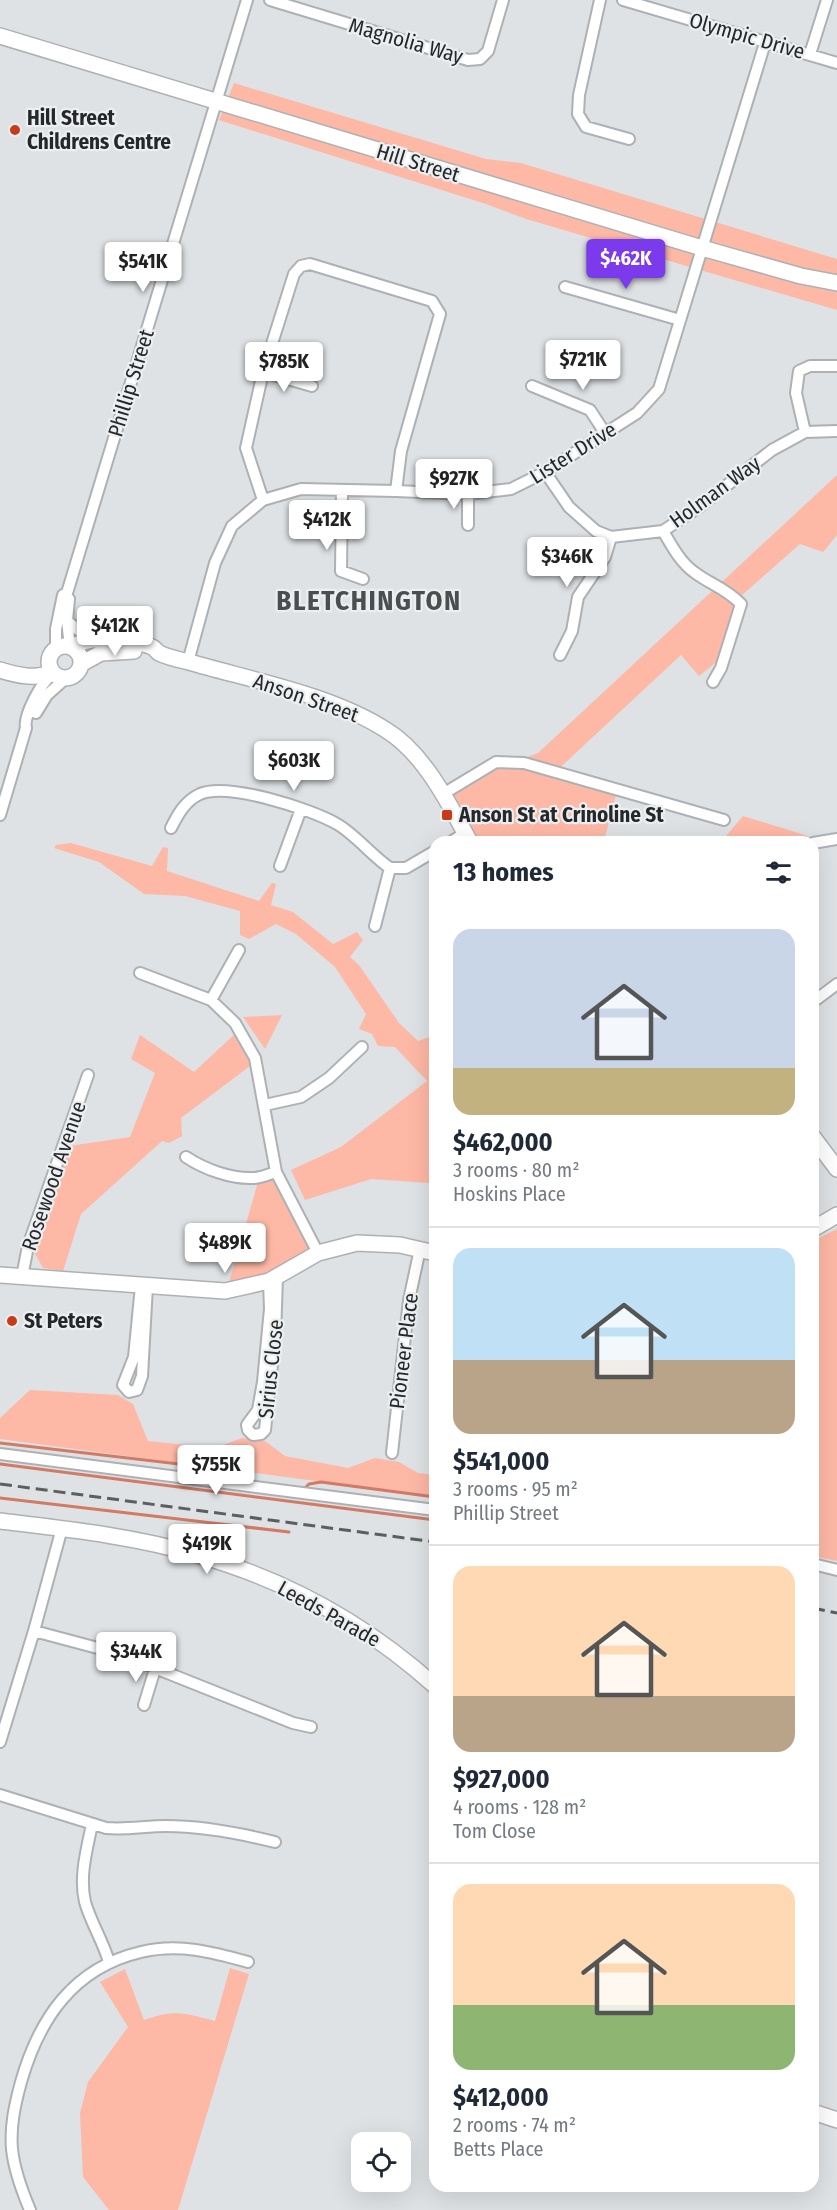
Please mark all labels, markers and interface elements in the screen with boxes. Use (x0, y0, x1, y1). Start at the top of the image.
street label: Olympic Drive (686, 7, 808, 65)
street label: Magnolia Way (346, 12, 467, 70)
place label: Hill Street Childrens Centre (27, 105, 171, 155)
marker: Hill Street Childrens Centre (8, 123, 22, 137)
street label: Hill Street (373, 138, 463, 188)
pin: $462K (584, 239, 668, 290)
pin: $541K (101, 242, 185, 293)
text: $462K (600, 246, 652, 270)
text: $541K (119, 249, 167, 273)
street label: Phillip Street (102, 326, 160, 440)
pin: $721K (541, 340, 625, 391)
pin: $785K (242, 342, 326, 393)
text: $721K (559, 347, 607, 371)
text: $785K (259, 349, 309, 373)
street label: Lister Drive (525, 416, 621, 490)
street label: Holman Way (664, 450, 766, 534)
pin: $927K (412, 459, 496, 510)
text: $927K (430, 466, 479, 490)
pin: $412K (285, 500, 369, 551)
text: $412K (303, 507, 351, 531)
pin: $346K (525, 537, 609, 588)
text: $346K (541, 544, 593, 568)
district label: BLETCHINGTON (276, 585, 462, 617)
pin: $412K (73, 606, 157, 657)
text: $412K (91, 613, 139, 637)
street label: Anson Street (250, 668, 362, 728)
pin: $603K (252, 741, 336, 792)
text: $603K (268, 748, 320, 772)
place label: Anson St at Crinoline St (458, 802, 664, 828)
marker: Anson St at Crinoline St (440, 808, 454, 822)
icon: filters (762, 856, 795, 889)
text: 13 homes (453, 857, 554, 888)
icon: home (570, 968, 678, 1076)
street label: Rosewood Avenue (16, 1098, 92, 1254)
text: $462,000 (453, 1127, 553, 1158)
text: 3 rooms · 80 m² (453, 1158, 579, 1182)
text: Hoskins Place (453, 1182, 566, 1206)
pin: $489K (183, 1223, 267, 1274)
text: $489K (199, 1230, 251, 1254)
icon: home (570, 1287, 678, 1395)
street label: Pioneer Place (384, 1291, 424, 1411)
place label: St Peters (24, 1308, 102, 1334)
marker: St Peters (5, 1314, 19, 1328)
street label: Sirius Close (253, 1318, 289, 1420)
pin: $755K (174, 1445, 258, 1496)
text: $541,000 (453, 1446, 549, 1477)
text: $755K (191, 1452, 241, 1476)
text: 3 rooms · 95 m² (453, 1477, 578, 1501)
text: Phillip Street (453, 1501, 559, 1525)
pin: $419K (165, 1524, 249, 1575)
text: $419K (182, 1531, 232, 1555)
street label: Leeds Parade (273, 1575, 385, 1653)
icon: home (570, 1605, 678, 1713)
pin: $344K (94, 1632, 178, 1683)
text: $344K (110, 1639, 162, 1663)
text: $927,000 (453, 1764, 550, 1795)
text: 4 rooms · 128 m² (453, 1795, 586, 1819)
text: Tom Close (453, 1819, 536, 1843)
icon: home (570, 1923, 678, 2031)
text: $412,000 (453, 2082, 549, 2113)
text: 2 rooms · 74 m² (453, 2113, 576, 2137)
map controls (351, 2132, 411, 2192)
button: locate (351, 2132, 411, 2192)
text: Betts Place (453, 2137, 543, 2161)

